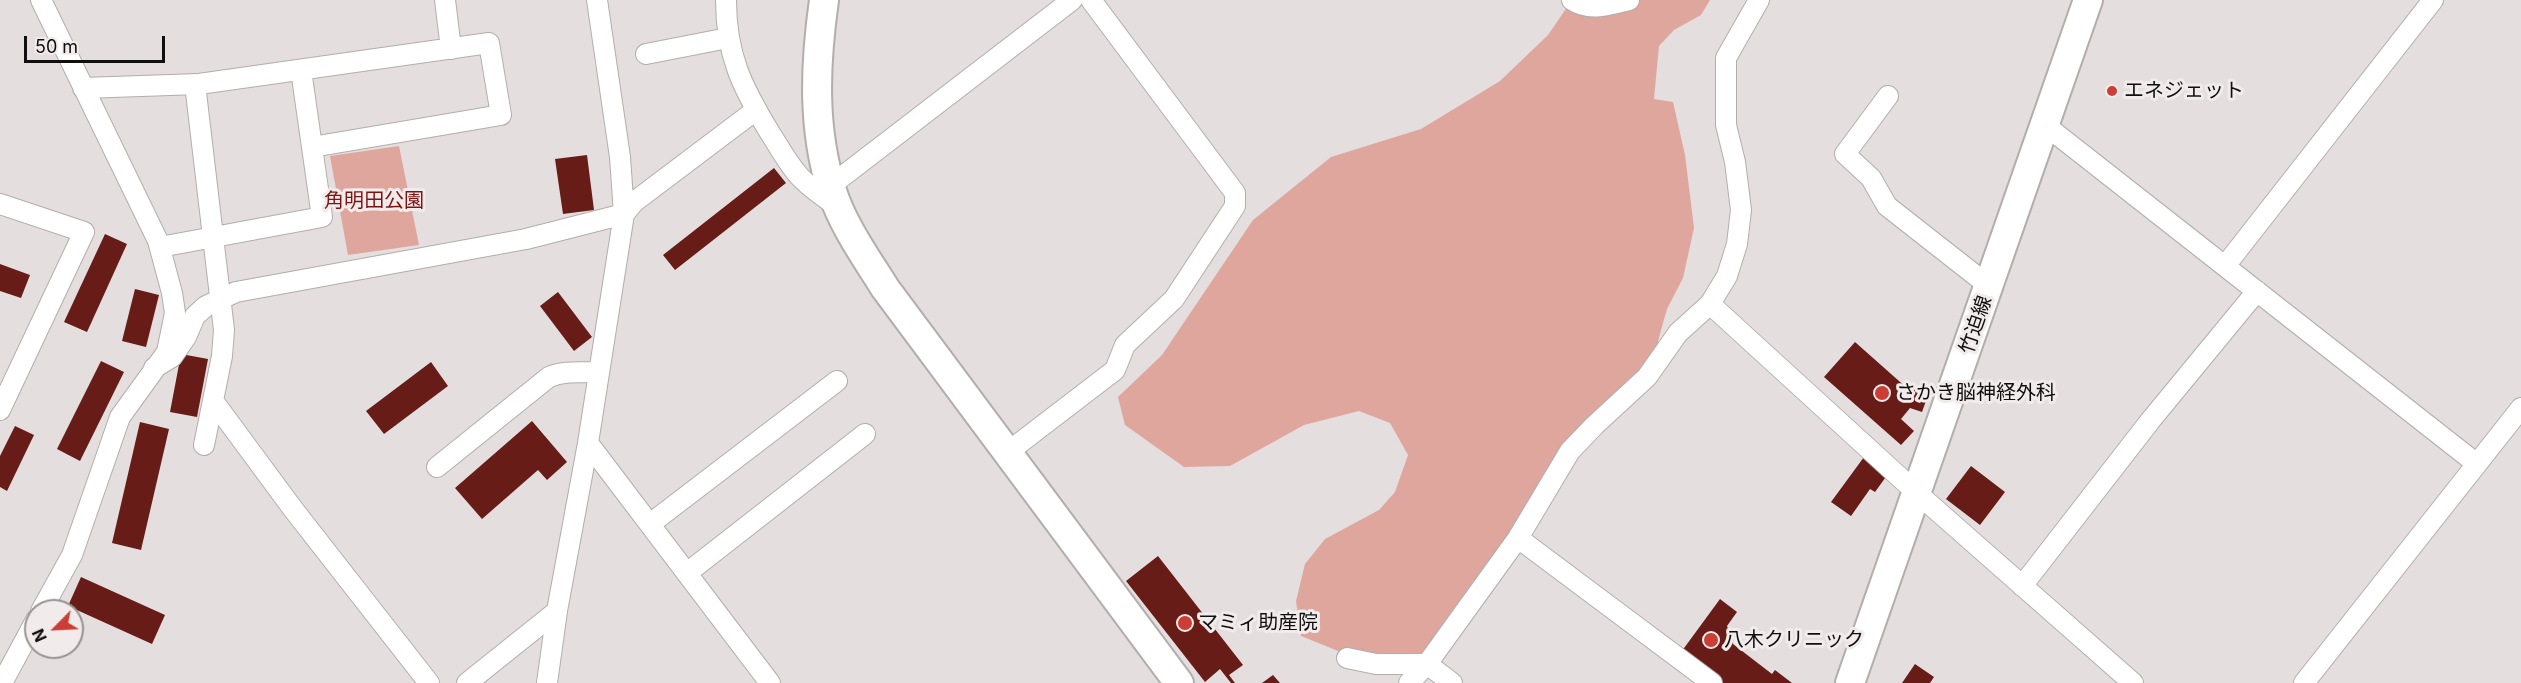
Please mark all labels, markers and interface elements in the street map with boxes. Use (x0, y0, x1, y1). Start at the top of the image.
scale bar (27, 24, 168, 62)
text: 50 m (35, 36, 78, 57)
place label: エネジェット (2124, 79, 2244, 103)
marker: エネジェット (2105, 84, 2119, 98)
park label: 角明田公園 (324, 189, 424, 213)
street label: 竹迫線 (1955, 293, 1997, 357)
place label: さかき脳神経外科 (1896, 381, 2056, 405)
marker: さかき脳神経外科 (1873, 384, 1891, 402)
north arrow (24, 599, 84, 659)
place label: マミィ助産院 (1198, 611, 1318, 635)
marker: マミィ助産院 (1176, 614, 1194, 632)
text: N (28, 626, 51, 645)
place label: 八木クリニック (1724, 628, 1864, 652)
marker: 八木クリニック (1702, 631, 1720, 649)

